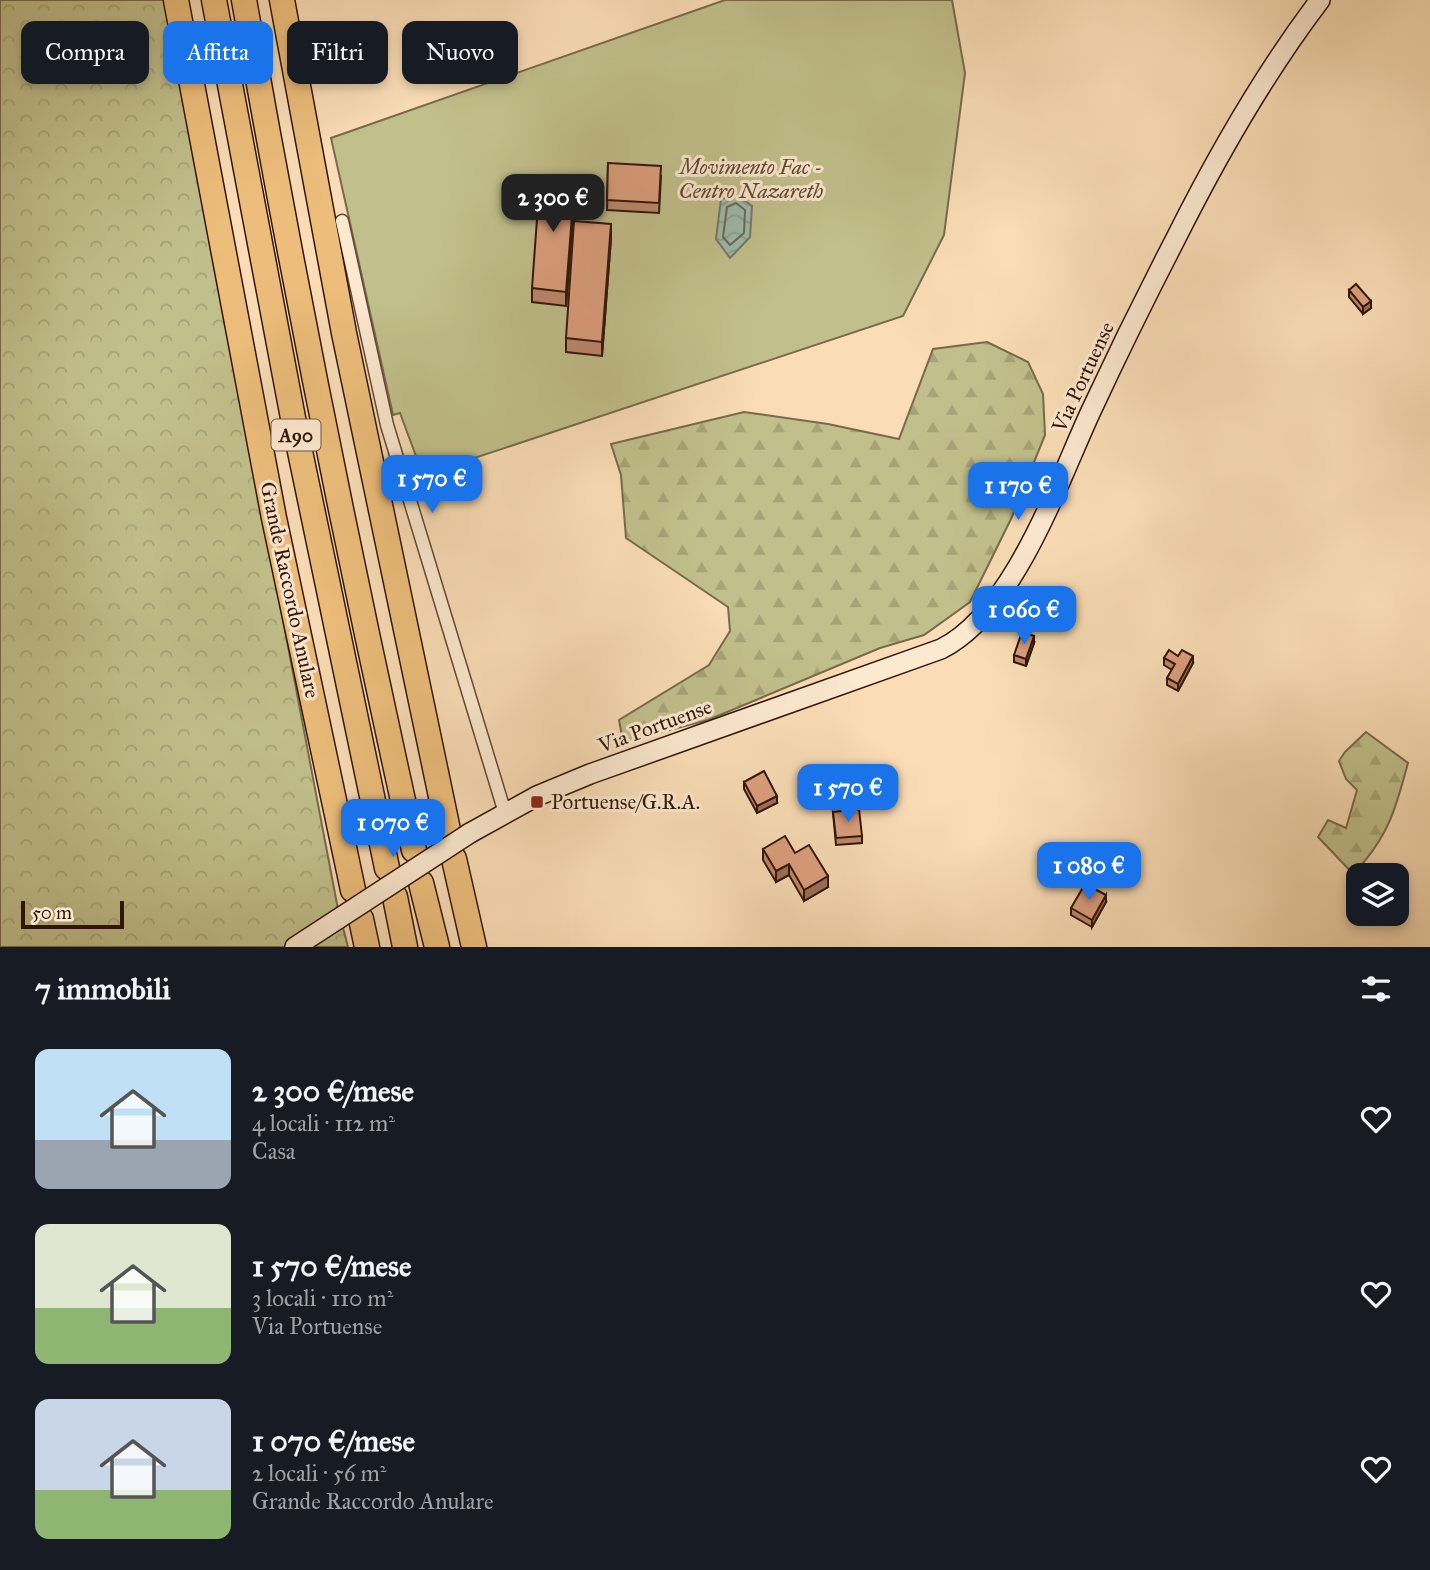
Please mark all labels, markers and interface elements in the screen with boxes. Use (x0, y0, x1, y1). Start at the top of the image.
chip: Compra (21, 21, 149, 84)
chip: Affitta (163, 21, 273, 84)
chip: Filtri (287, 21, 388, 84)
chip: Nuovo (402, 21, 518, 84)
park label: Movimento Fac - Centro Nazareth (677, 154, 823, 204)
pin: 2 300 € (488, 174, 618, 234)
text: 2 300 € (517, 183, 589, 211)
street label: Via Portuense (1046, 317, 1120, 437)
road number: A90 (272, 420, 320, 450)
pin: 1 570 € (367, 456, 497, 515)
pin: 1 170 € (953, 462, 1083, 522)
text: 1 570 € (397, 464, 467, 492)
text: 1 170 € (984, 471, 1052, 499)
street label: Grande Raccordo Anulare (254, 479, 326, 701)
pin: 1 060 € (959, 586, 1089, 646)
text: 1 060 € (988, 595, 1060, 623)
street label: Via Portuense (594, 693, 716, 759)
pin: 1 570 € (783, 764, 913, 824)
text: 1 570 € (813, 773, 883, 801)
place label: Portuense/G.R.A. (551, 789, 700, 815)
marker: Portuense/G.R.A. (529, 794, 545, 810)
pin: 1 070 € (328, 800, 458, 859)
text: 1 070 € (357, 808, 429, 836)
pin: 1 080 € (1024, 842, 1154, 902)
text: 1 080 € (1053, 851, 1125, 879)
map controls (1346, 863, 1409, 926)
button: layers (1346, 863, 1409, 926)
scale bar (21, 898, 124, 930)
text: 50 m (32, 901, 72, 924)
icon: filters (1357, 970, 1395, 1008)
text: 7 immobili (35, 971, 170, 1007)
text: 2 300 €/mese (252, 1073, 414, 1109)
icon: home (91, 1077, 175, 1161)
icon: heart (1357, 1100, 1395, 1138)
text: 4 locali · 112 m² (252, 1109, 395, 1137)
text: Casa (252, 1137, 296, 1165)
text: 1 570 €/mese (252, 1248, 412, 1284)
icon: home (91, 1252, 175, 1336)
icon: heart (1357, 1275, 1395, 1313)
text: 3 locali · 110 m² (252, 1284, 393, 1312)
text: Via Portuense (252, 1312, 382, 1340)
text: 1 070 €/mese (252, 1423, 415, 1459)
icon: home (91, 1427, 175, 1511)
icon: heart (1357, 1450, 1395, 1488)
text: 2 locali · 56 m² (252, 1459, 387, 1487)
text: Grande Raccordo Anulare (252, 1487, 494, 1515)

